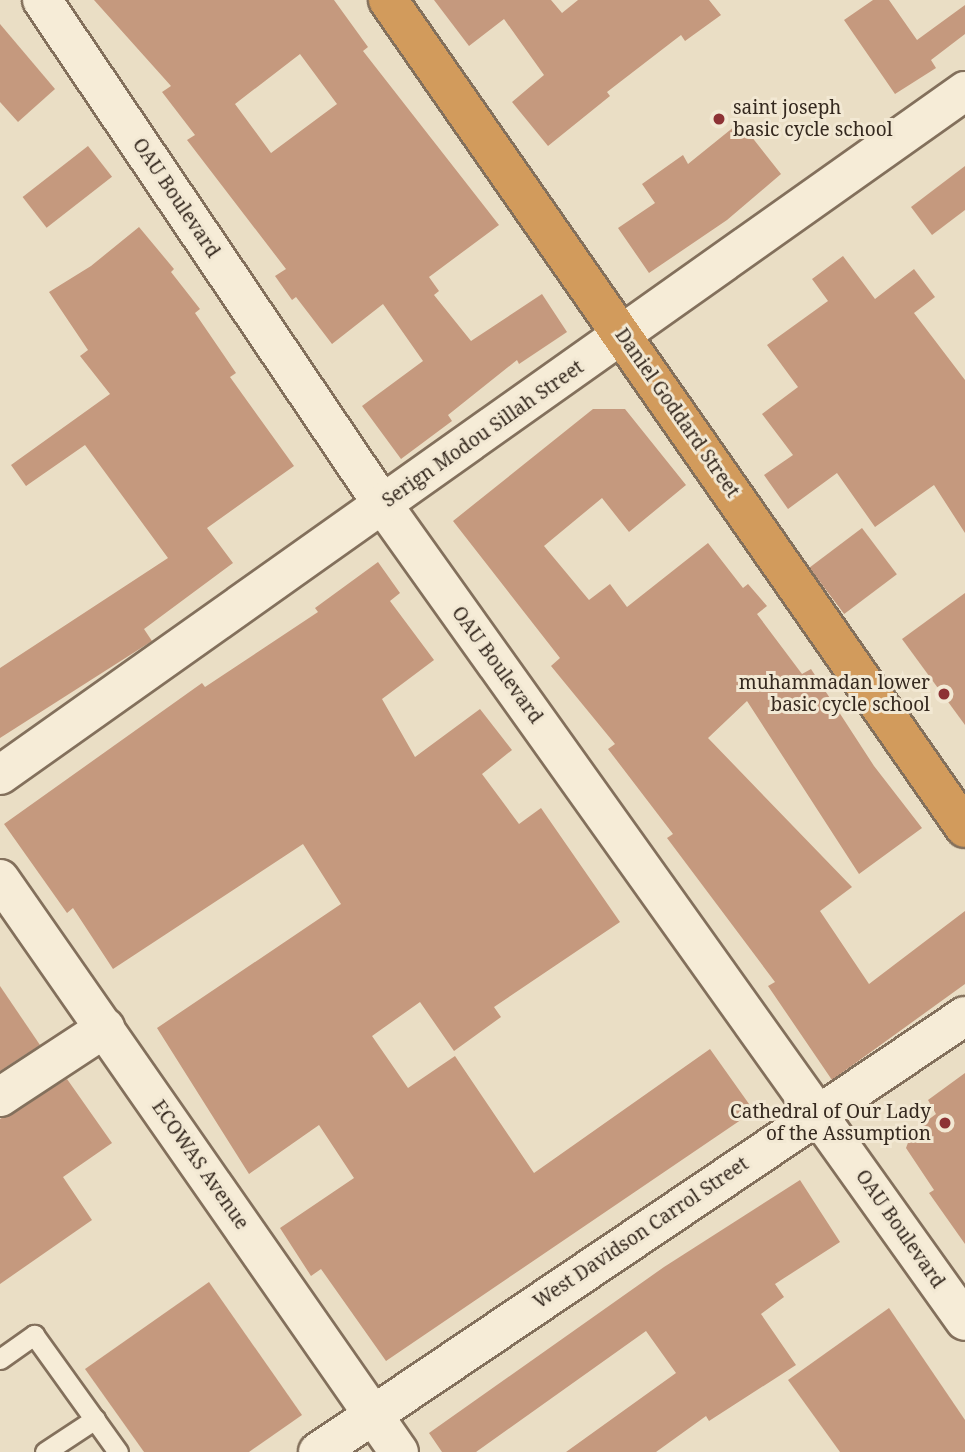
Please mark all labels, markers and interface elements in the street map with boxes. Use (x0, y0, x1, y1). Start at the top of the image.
place label: saint joseph basic cycle school (733, 97, 893, 141)
marker: saint joseph basic cycle school (711, 111, 727, 127)
street label: OAU Boulevard (128, 134, 224, 262)
street label: Daniel Goddard Street (610, 324, 744, 502)
street label: Serign Modou Sillah Street (378, 356, 588, 512)
street label: OAU Boulevard (447, 602, 547, 728)
place label: muhammadan lower basic cycle school (739, 672, 930, 716)
marker: muhammadan lower basic cycle school (936, 686, 952, 702)
street label: ECOWAS Avenue (147, 1096, 253, 1234)
place label: Cathedral of Our Lady of the Assumption (730, 1101, 931, 1145)
marker: Cathedral of Our Lady of the Assumption (937, 1115, 953, 1131)
street label: West Davidson Carrol Street (529, 1152, 753, 1314)
street label: OAU Boulevard (851, 1165, 949, 1293)

